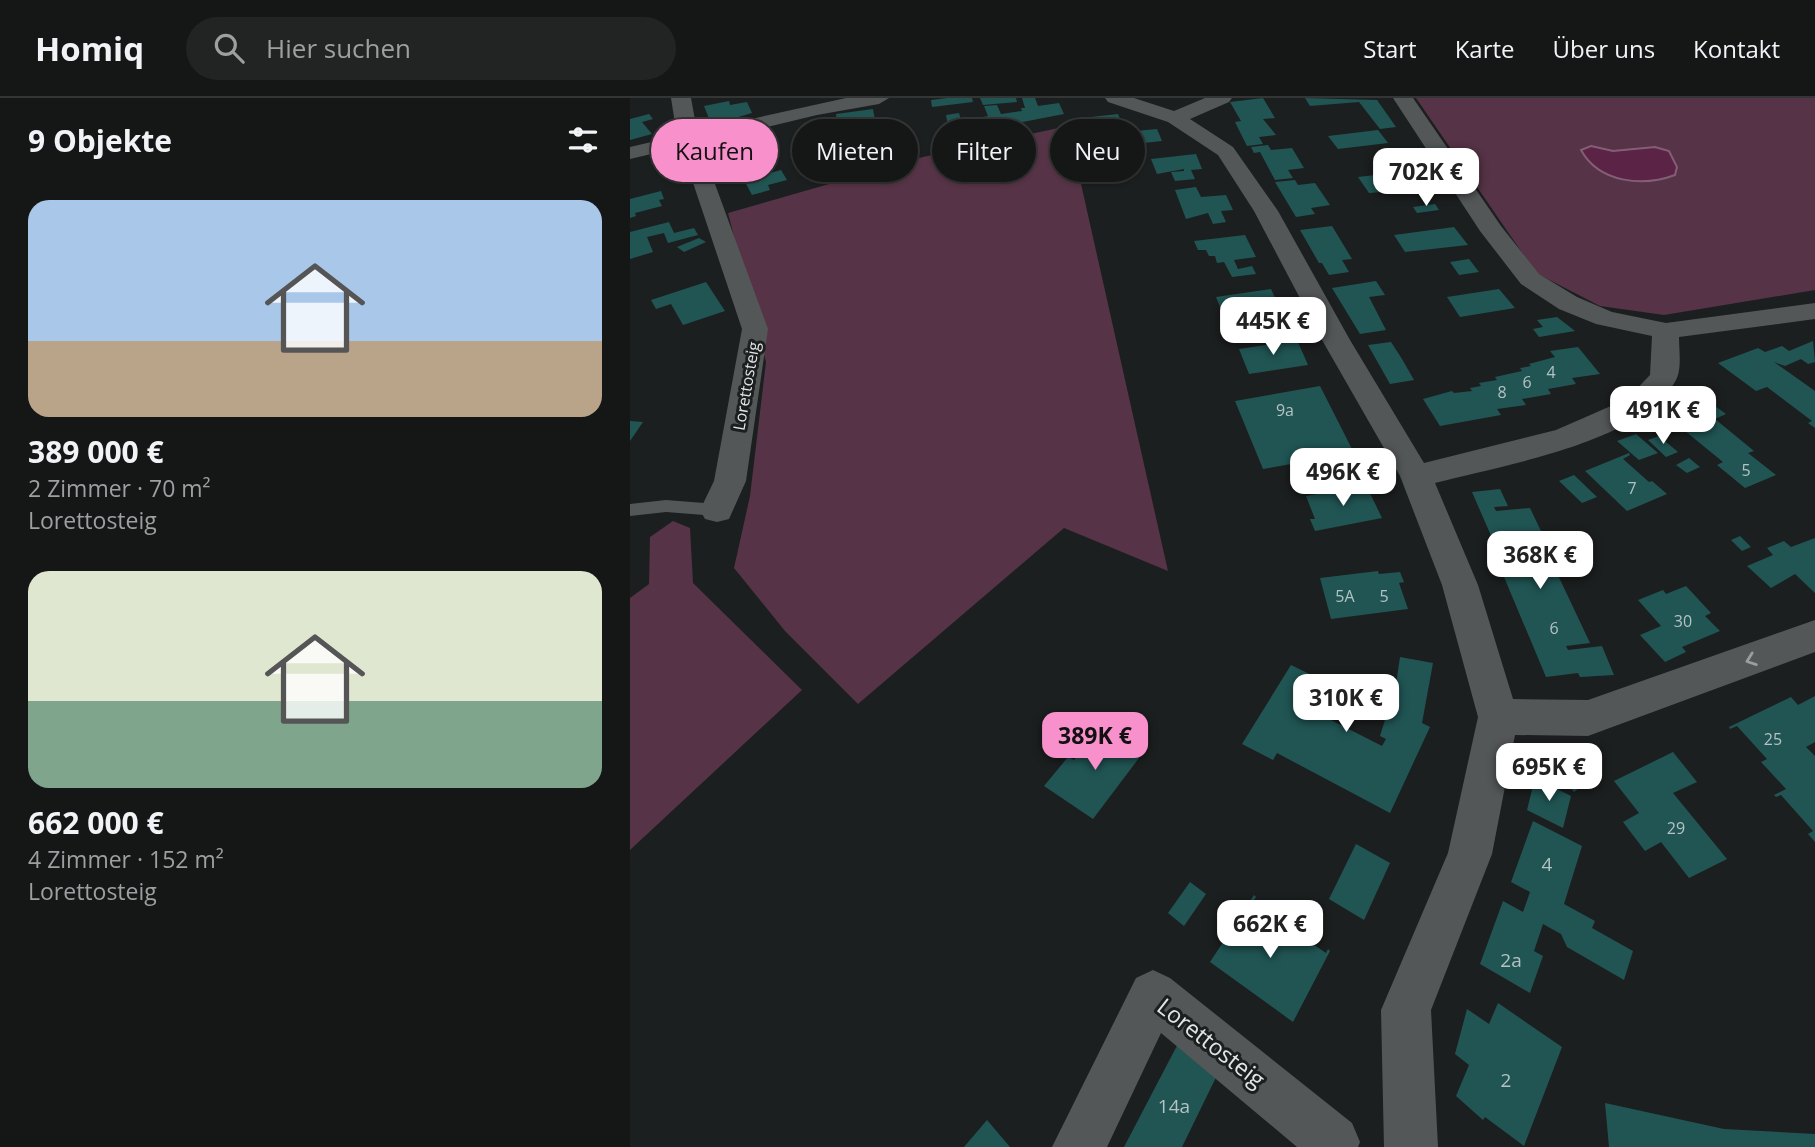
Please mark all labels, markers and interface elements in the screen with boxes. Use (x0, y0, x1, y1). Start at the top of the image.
search box (186, 17, 676, 80)
text: Homiq (35, 26, 144, 71)
icon: search (210, 29, 248, 67)
text: Hier suchen (266, 30, 411, 66)
text: Start (1363, 32, 1417, 65)
text: Karte (1455, 32, 1515, 65)
text: Über uns (1553, 32, 1655, 65)
text: Kontakt (1693, 32, 1780, 65)
chip: Kaufen (651, 119, 778, 182)
chip: Mieten (792, 119, 918, 182)
chip: Filter (932, 119, 1036, 182)
chip: Neu (1050, 119, 1145, 182)
text: 9 Objekte (28, 120, 172, 161)
icon: filters (564, 121, 602, 159)
pin: 702K € (1369, 148, 1483, 208)
text: 702K € (1389, 155, 1463, 187)
icon: home (252, 245, 378, 371)
pin: 445K € (1216, 298, 1330, 357)
text: 445K € (1236, 304, 1310, 336)
street label: Lorettosteig (727, 340, 765, 432)
house number: 4 (1546, 361, 1556, 383)
house number: 6 (1522, 371, 1532, 393)
house number: 8 (1497, 381, 1507, 403)
pin: 491K € (1606, 386, 1720, 446)
text: 491K € (1626, 393, 1700, 425)
house number: 9a (1276, 399, 1294, 421)
text: 389 000 € (28, 431, 164, 472)
pin: 496K € (1286, 448, 1400, 508)
text: 496K € (1306, 455, 1380, 487)
house number: 5 (1741, 459, 1751, 481)
text: 2 Zimmer · 70 m² (28, 472, 211, 504)
house number: 7 (1627, 477, 1637, 499)
text: Lorettosteig (28, 504, 157, 536)
pin: 368K € (1483, 532, 1597, 591)
text: 368K € (1503, 538, 1577, 570)
house number: 5A (1335, 585, 1356, 607)
house number: 5 (1379, 585, 1389, 607)
house number: 30 (1674, 610, 1692, 632)
icon: home (252, 616, 378, 742)
house number: 6 (1549, 617, 1559, 639)
one-way arrow (1746, 652, 1758, 666)
pin: 310K € (1289, 674, 1403, 734)
text: 310K € (1309, 681, 1383, 713)
pin: 389K € (1038, 712, 1152, 772)
text: 389K € (1058, 719, 1132, 751)
house number: 25 (1764, 728, 1782, 750)
pin: 695K € (1492, 744, 1606, 803)
text: 695K € (1512, 750, 1586, 782)
text: 662 000 € (28, 802, 164, 843)
house number: 29 (1667, 817, 1685, 839)
text: 4 Zimmer · 152 m² (28, 843, 224, 875)
house number: 4 (1542, 851, 1553, 877)
text: Lorettosteig (28, 875, 157, 907)
pin: 662K € (1213, 900, 1327, 960)
text: 662K € (1233, 907, 1307, 939)
house number: 2a (1500, 947, 1522, 973)
street label: Lorettosteig (1151, 990, 1273, 1095)
house number: 2 (1501, 1067, 1511, 1093)
house number: 14a (1158, 1093, 1190, 1119)

